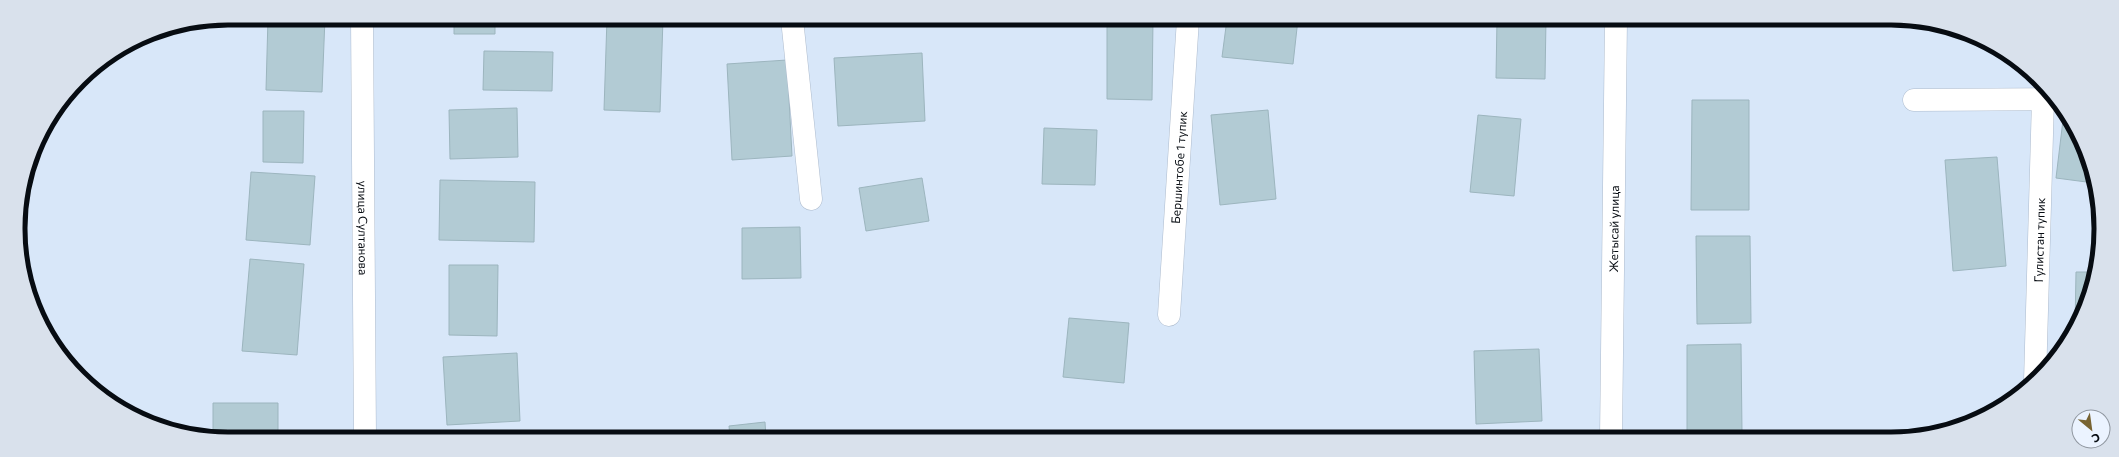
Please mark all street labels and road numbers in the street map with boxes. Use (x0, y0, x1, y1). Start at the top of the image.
street label: Бершинтобе 1 тупик (1168, 110, 1189, 224)
street label: улица Султанова (356, 181, 371, 275)
street label: Жетысай улица (1606, 185, 1621, 273)
street label: Гулистан тупик (2031, 197, 2047, 283)

